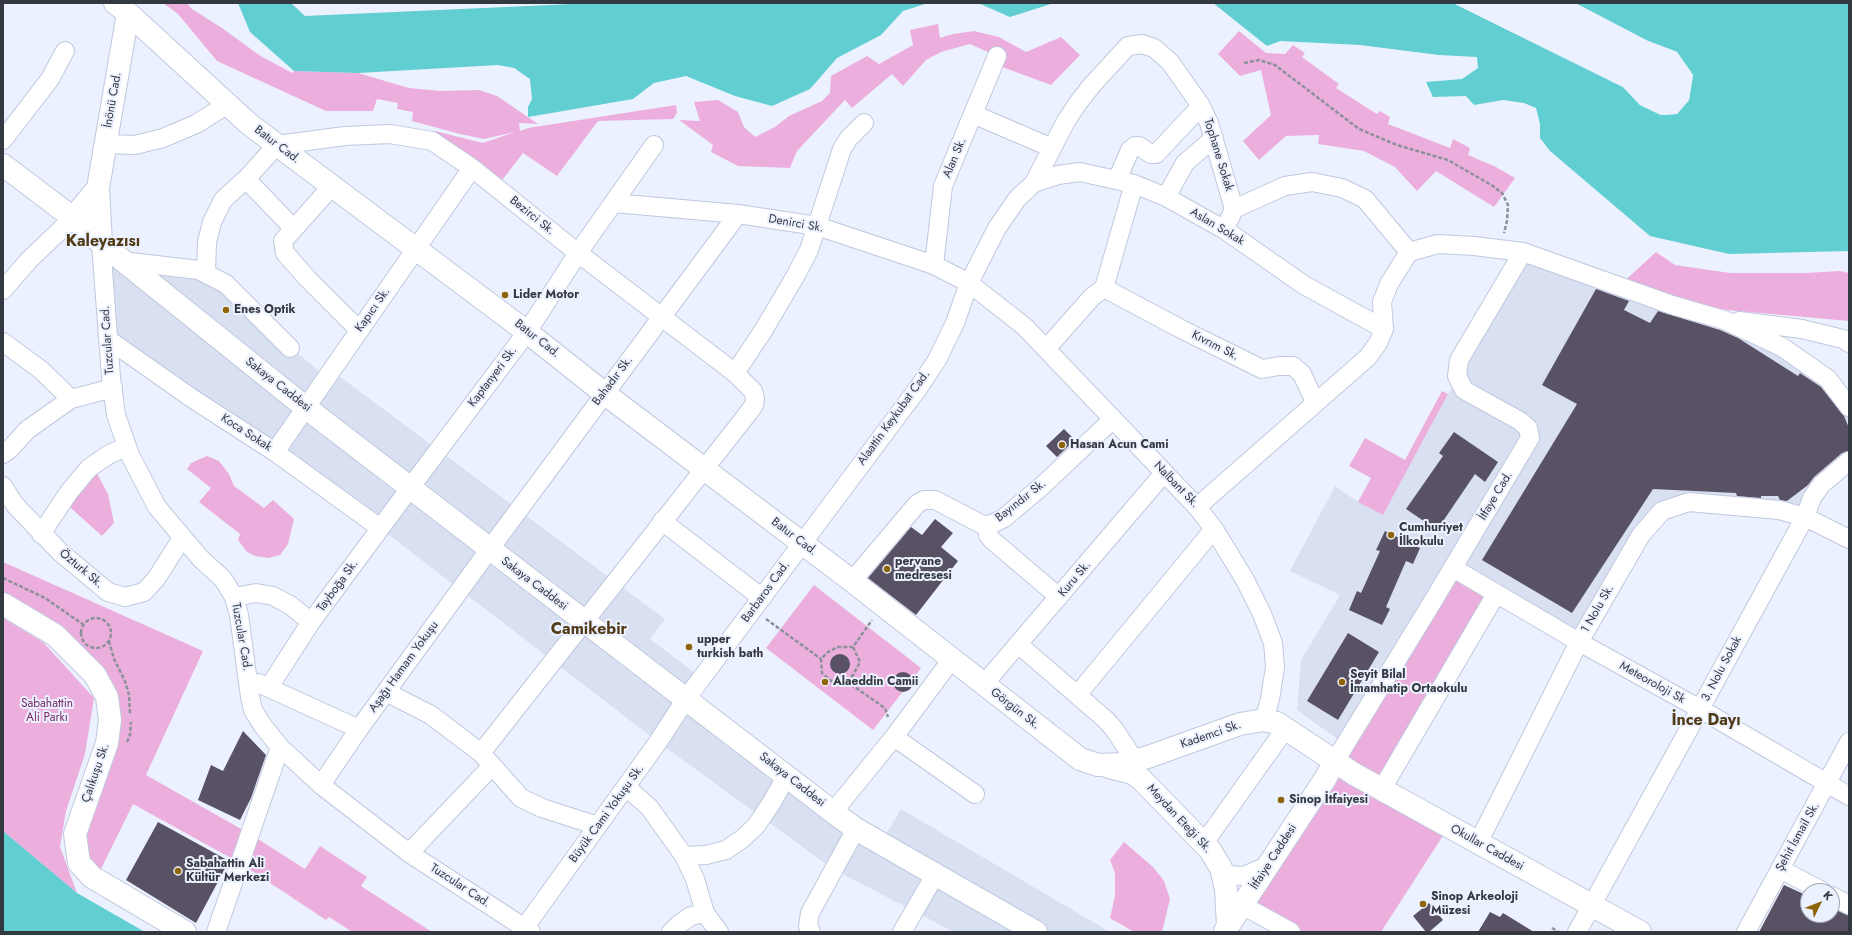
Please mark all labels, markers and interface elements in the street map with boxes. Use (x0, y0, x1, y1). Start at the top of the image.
street label: İnönü Cad. (101, 71, 125, 129)
street label: Tophane Sokak (1200, 117, 1236, 193)
street label: Batur Cad. (251, 123, 303, 167)
street label: Alan Sk. (940, 136, 970, 180)
street label: Bezirci Sk. (507, 194, 557, 238)
street label: Aslan Sokak (1187, 205, 1247, 249)
street label: Denirci Sk. (767, 212, 825, 236)
district label: Kaleyazısı (66, 232, 140, 252)
street label: Kapıcı Sk. (353, 285, 393, 335)
place label: Lider Motor (513, 288, 579, 302)
marker: Lider Motor (500, 290, 510, 300)
place label: Enes Optik (234, 303, 295, 317)
street label: Tuzcular Cad. (98, 305, 118, 375)
marker: Enes Optik (221, 305, 231, 315)
street label: Batur Cad. (511, 317, 563, 361)
street label: Kıvrım Sk. (1189, 328, 1241, 364)
street label: Kaptanyeri Sk. (466, 344, 520, 410)
street label: Bahadır Sk. (590, 353, 636, 409)
street label: Sakaya Caddesi (242, 355, 314, 415)
street label: Alaattin Keykubat Cad. (855, 368, 933, 468)
street label: Koca Sokak (218, 411, 274, 455)
place label: Hasan Acun Cami (1070, 438, 1169, 452)
marker: Hasan Acun Cami (1057, 440, 1067, 450)
street label: Nalbant Sk. (1150, 459, 1202, 511)
street label: İtfaye Cad. (1476, 469, 1516, 523)
street label: Bayındır Sk. (993, 477, 1049, 525)
street label: Batur Cad. (768, 515, 820, 559)
place label: Cumhuriyet İlkokulu (1399, 521, 1463, 549)
marker: Cumhuriyet İlkokulu (1386, 530, 1396, 540)
street label: Özturk Sk. (56, 546, 106, 592)
street label: Sakaya Caddesi (498, 554, 570, 614)
place label: pervane medresesi (895, 555, 952, 583)
street label: Tayboğa Sk. (314, 557, 362, 615)
street label: Barbaros Cad. (739, 558, 793, 626)
street label: Kuru Sk. (1056, 558, 1094, 600)
marker: pervane medresesi (882, 564, 892, 574)
street label: 1 Nolu Sk. (1578, 582, 1618, 636)
street label: Tuzcular Cad. (228, 602, 254, 672)
street label: Aşağı Hamam Yokuşu (366, 619, 442, 715)
district label: Camikebir (551, 620, 627, 640)
place label: upper turkish bath (697, 633, 763, 661)
street label: 3. Nolu Sokak (1699, 634, 1745, 704)
marker: upper turkish bath (684, 642, 694, 652)
street label: Meteoroloji Sk (1617, 659, 1687, 707)
place label: Seyit Bilal İmamhatip Ortaokulu (1350, 668, 1467, 696)
place label: Alaeddin Camii (833, 675, 918, 689)
marker: Alaeddin Camii (820, 677, 830, 687)
marker: Seyit Bilal İmamhatip Ortaokulu (1337, 677, 1347, 687)
street label: Görgün Sk. (987, 685, 1043, 733)
park label: Sabahattin Ali Parkı (21, 697, 73, 725)
district label: İnce Dayı (1671, 711, 1741, 731)
street label: Kademci Sk. (1179, 718, 1243, 752)
street label: Çalıkuşu Sk. (79, 741, 113, 805)
street label: Sakaya Caddesi (756, 750, 828, 810)
street label: Büyük Cami Yokuşu Sk. (567, 762, 647, 866)
street label: Meydan Eteği Sk. (1144, 782, 1214, 856)
place label: Sinop İtfaiyesi (1289, 793, 1368, 807)
marker: Sinop İtfaiyesi (1276, 795, 1286, 805)
street label: Şehit İsmail Sk. (1773, 800, 1823, 874)
street label: İtfaiye Caddesi (1248, 822, 1300, 892)
street label: Okullar Caddesi (1448, 822, 1526, 874)
place label: Sabahattin Ali Kültür Merkezi (186, 857, 269, 885)
street label: Tuzcular Cad. (427, 861, 493, 911)
marker: Sabahattin Ali Kültür Merkezi (173, 866, 183, 876)
north arrow (1800, 883, 1840, 923)
text: K (1820, 887, 1837, 904)
place label: Sinop Arkeoloji Müzesi (1431, 890, 1518, 918)
marker: Sinop Arkeoloji Müzesi (1418, 899, 1428, 909)

